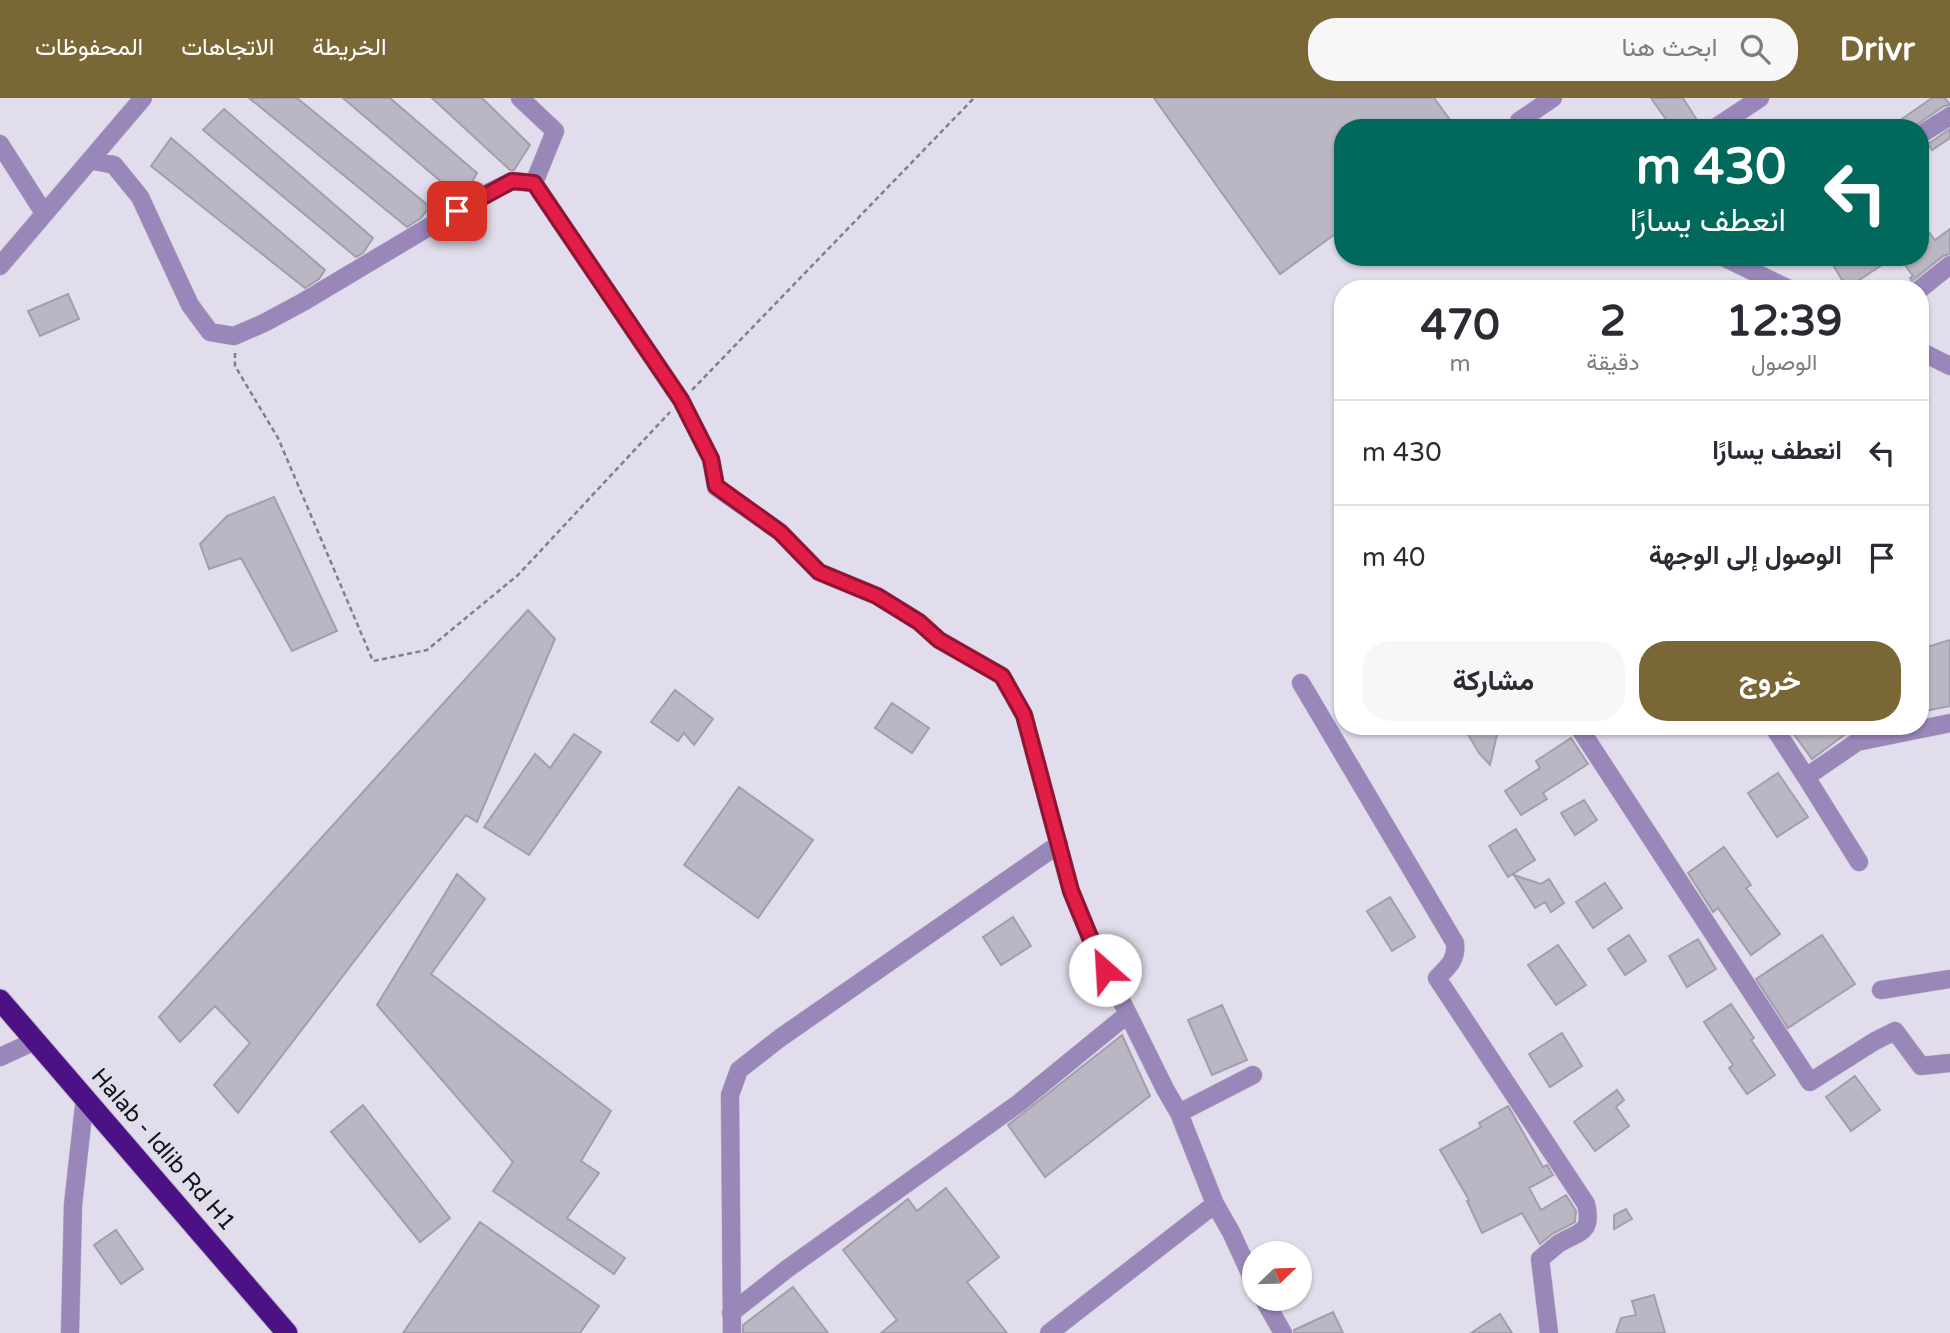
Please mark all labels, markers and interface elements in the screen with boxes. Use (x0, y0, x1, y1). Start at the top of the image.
search box (1308, 18, 1798, 81)
icon: search (1736, 30, 1774, 68)
text: Drivr (1840, 30, 1915, 69)
text: ابحث هنا (1622, 32, 1718, 63)
text: المحفوظات (35, 33, 143, 62)
text: الاتجاهات (181, 33, 274, 62)
text: الخريطة (312, 33, 387, 62)
text: 430 m (1636, 138, 1786, 197)
icon: left (1810, 147, 1901, 238)
pin (427, 181, 487, 241)
icon: arrive (438, 192, 476, 230)
text: انعطف يسارًا (1630, 202, 1786, 240)
text: 2 (1600, 296, 1626, 347)
text: 12:39 (1726, 296, 1842, 347)
text: 470 (1421, 300, 1500, 351)
text: دقيقة (1586, 349, 1639, 377)
text: الوصول (1751, 349, 1817, 377)
text: m (1450, 350, 1471, 378)
icon: left (1863, 434, 1901, 472)
text: انعطف يسارًا (1712, 435, 1842, 466)
text: 430 m (1362, 437, 1442, 468)
icon: arrive (1863, 539, 1901, 577)
text: الوصول إلى الوجهة (1649, 540, 1842, 571)
text: 40 m (1362, 542, 1425, 573)
button: مشاركة (1362, 641, 1625, 721)
button: خروج (1639, 641, 1901, 721)
position arrow (1068, 933, 1142, 1007)
street label: Halab - Idlib Rd H1 (85, 1063, 241, 1237)
north arrow (1242, 1241, 1312, 1311)
map controls (1242, 1241, 1312, 1311)

